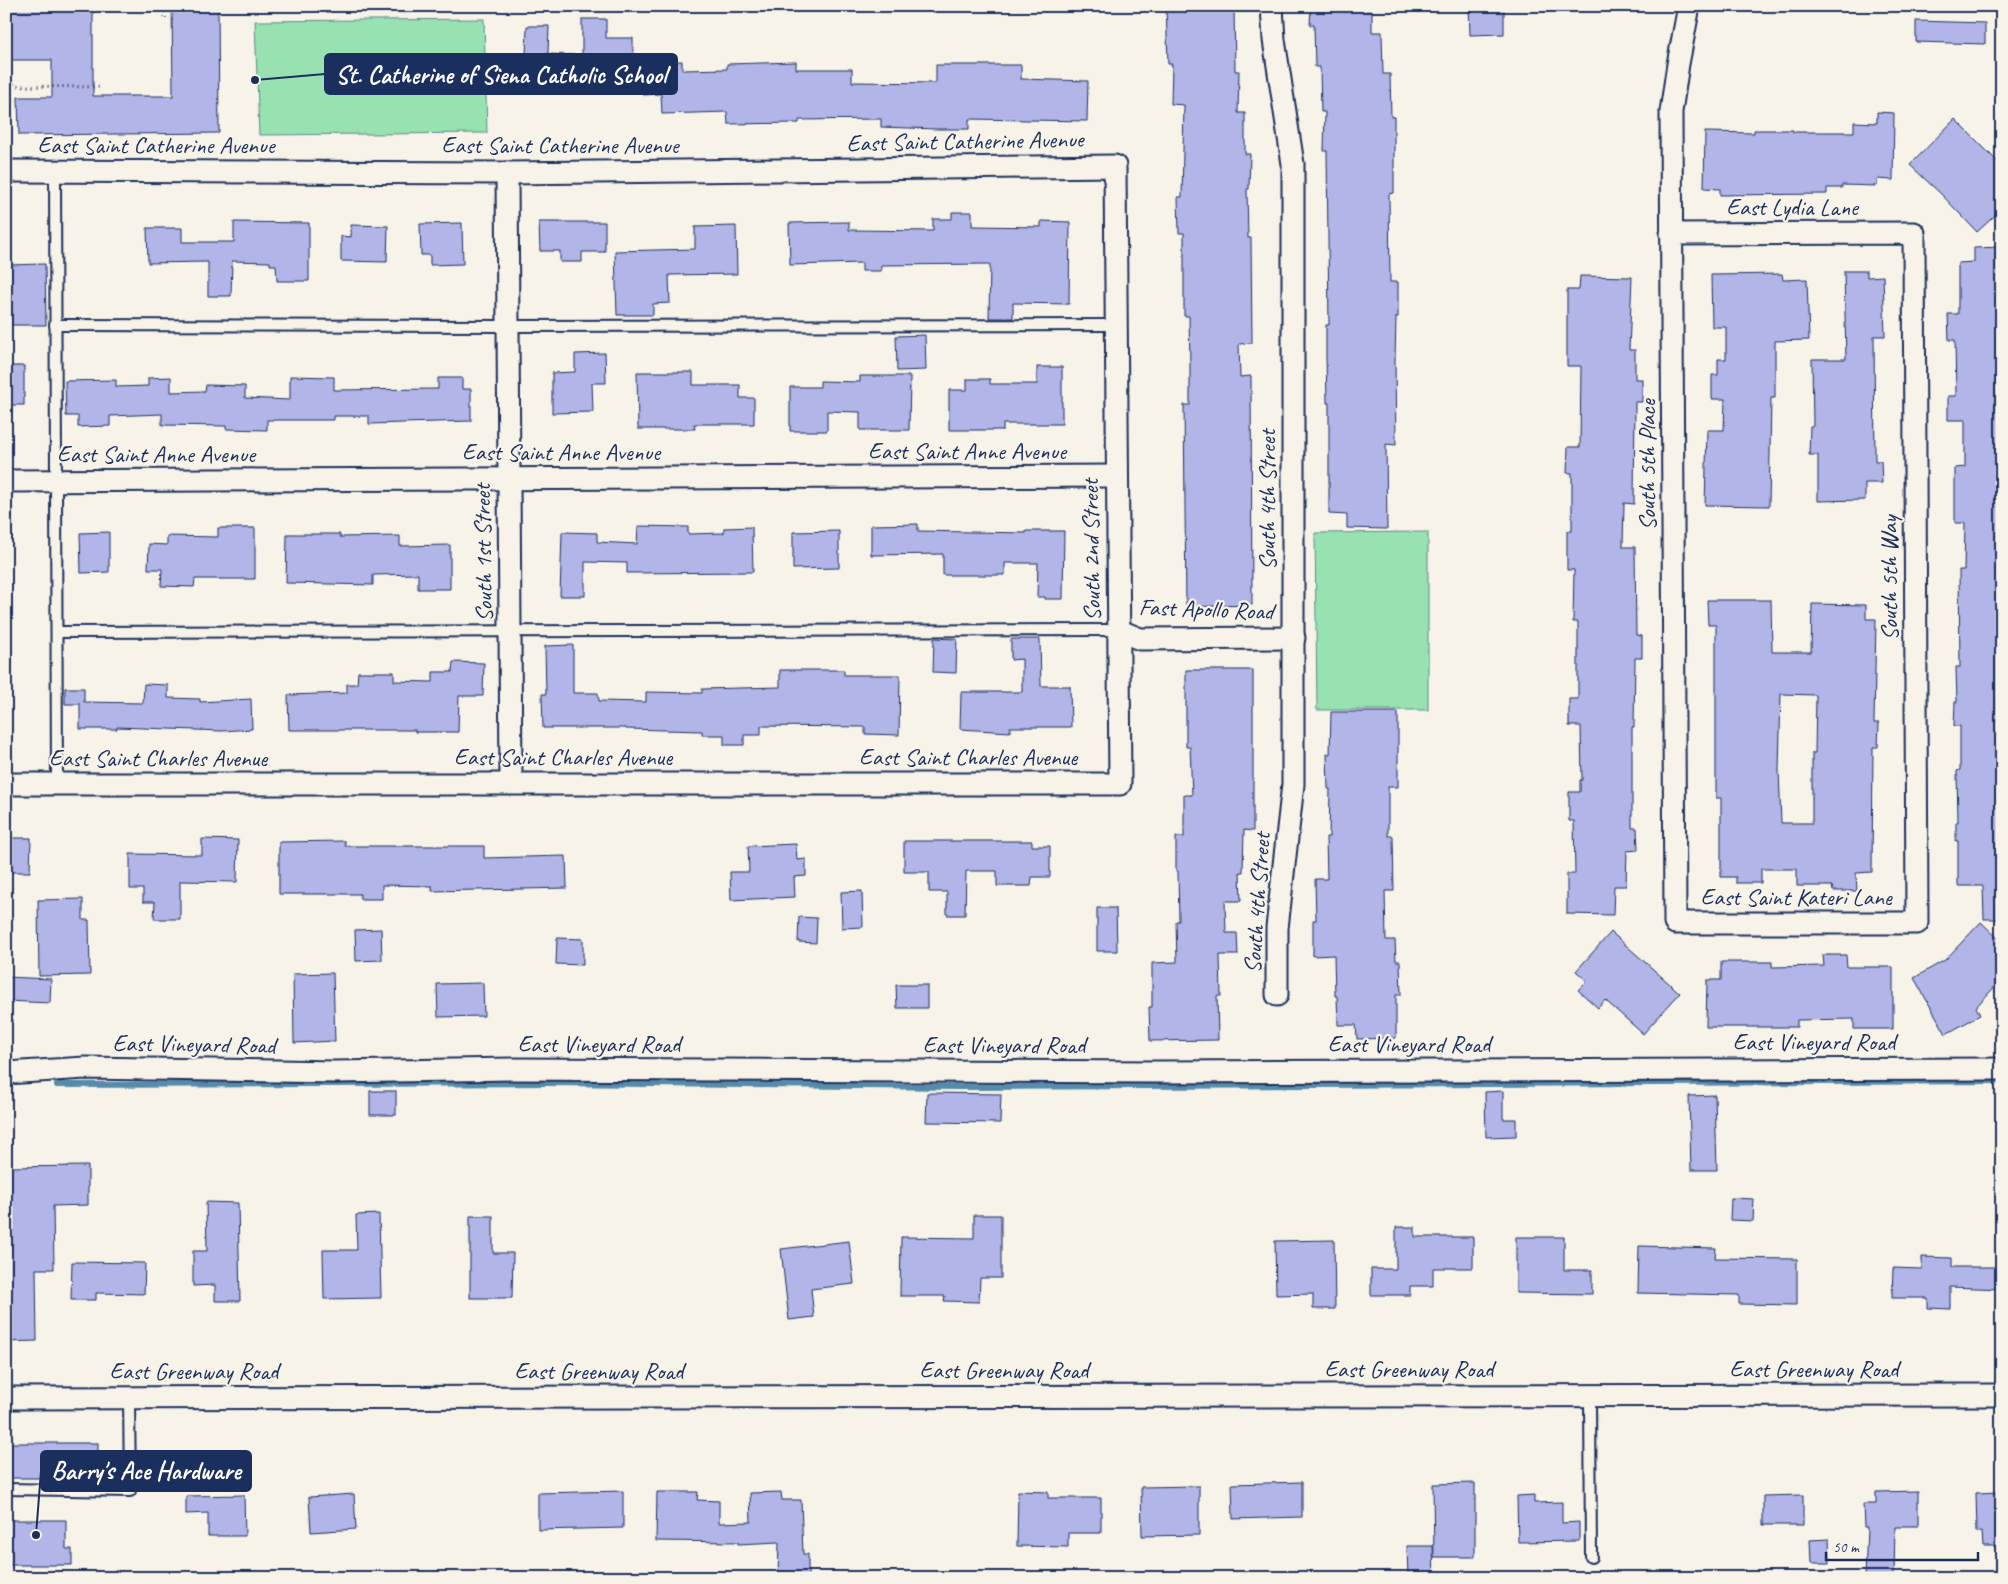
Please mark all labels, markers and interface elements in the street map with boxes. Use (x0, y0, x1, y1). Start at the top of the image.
callout: St. Catherine of Siena Catholic School (325, 54, 677, 94)
text: St. Catherine of Siena Catholic School (336, 59, 671, 91)
street label: East Saint Catherine Avenue (846, 124, 1086, 158)
street label: East Saint Catherine Avenue (38, 130, 277, 160)
street label: East Saint Catherine Avenue (442, 130, 681, 160)
street label: East Lydia Lane (1726, 192, 1860, 222)
street label: South 5th Place (1632, 397, 1662, 530)
street label: South 4th Street (1252, 428, 1282, 570)
street label: East Saint Anne Avenue (868, 436, 1068, 466)
street label: East Saint Anne Avenue (462, 437, 662, 467)
street label: East Saint Anne Avenue (57, 439, 257, 469)
street label: South 2nd Street (1075, 477, 1107, 621)
street label: South 1st Street (467, 482, 499, 622)
street label: South 5th Way (1874, 514, 1904, 640)
street label: Fast Apollo Road (1138, 592, 1277, 626)
street label: East Saint Charles Avenue (454, 742, 674, 772)
street label: East Saint Charles Avenue (859, 742, 1079, 772)
street label: East Saint Charles Avenue (49, 743, 269, 773)
street label: South 4th Street (1237, 830, 1277, 974)
street label: East Saint Kateri Lane (1700, 882, 1894, 912)
street label: East Vineyard Road (1733, 1027, 1899, 1057)
street label: East Vineyard Road (112, 1028, 279, 1060)
street label: East Vineyard Road (518, 1029, 684, 1059)
street label: East Vineyard Road (1328, 1029, 1494, 1059)
street label: East Vineyard Road (923, 1030, 1089, 1060)
street label: East Greenway Road (1324, 1354, 1497, 1384)
street label: East Greenway Road (1729, 1354, 1902, 1384)
street label: East Greenway Road (919, 1355, 1092, 1385)
street label: East Greenway Road (109, 1356, 282, 1386)
street label: East Greenway Road (514, 1356, 687, 1386)
callout: Barry's Ace Hardware (41, 1451, 251, 1491)
text: Barry's Ace Hardware (51, 1455, 243, 1487)
scale bar (1826, 1529, 1978, 1561)
text: 50 m (1833, 1538, 1860, 1557)

